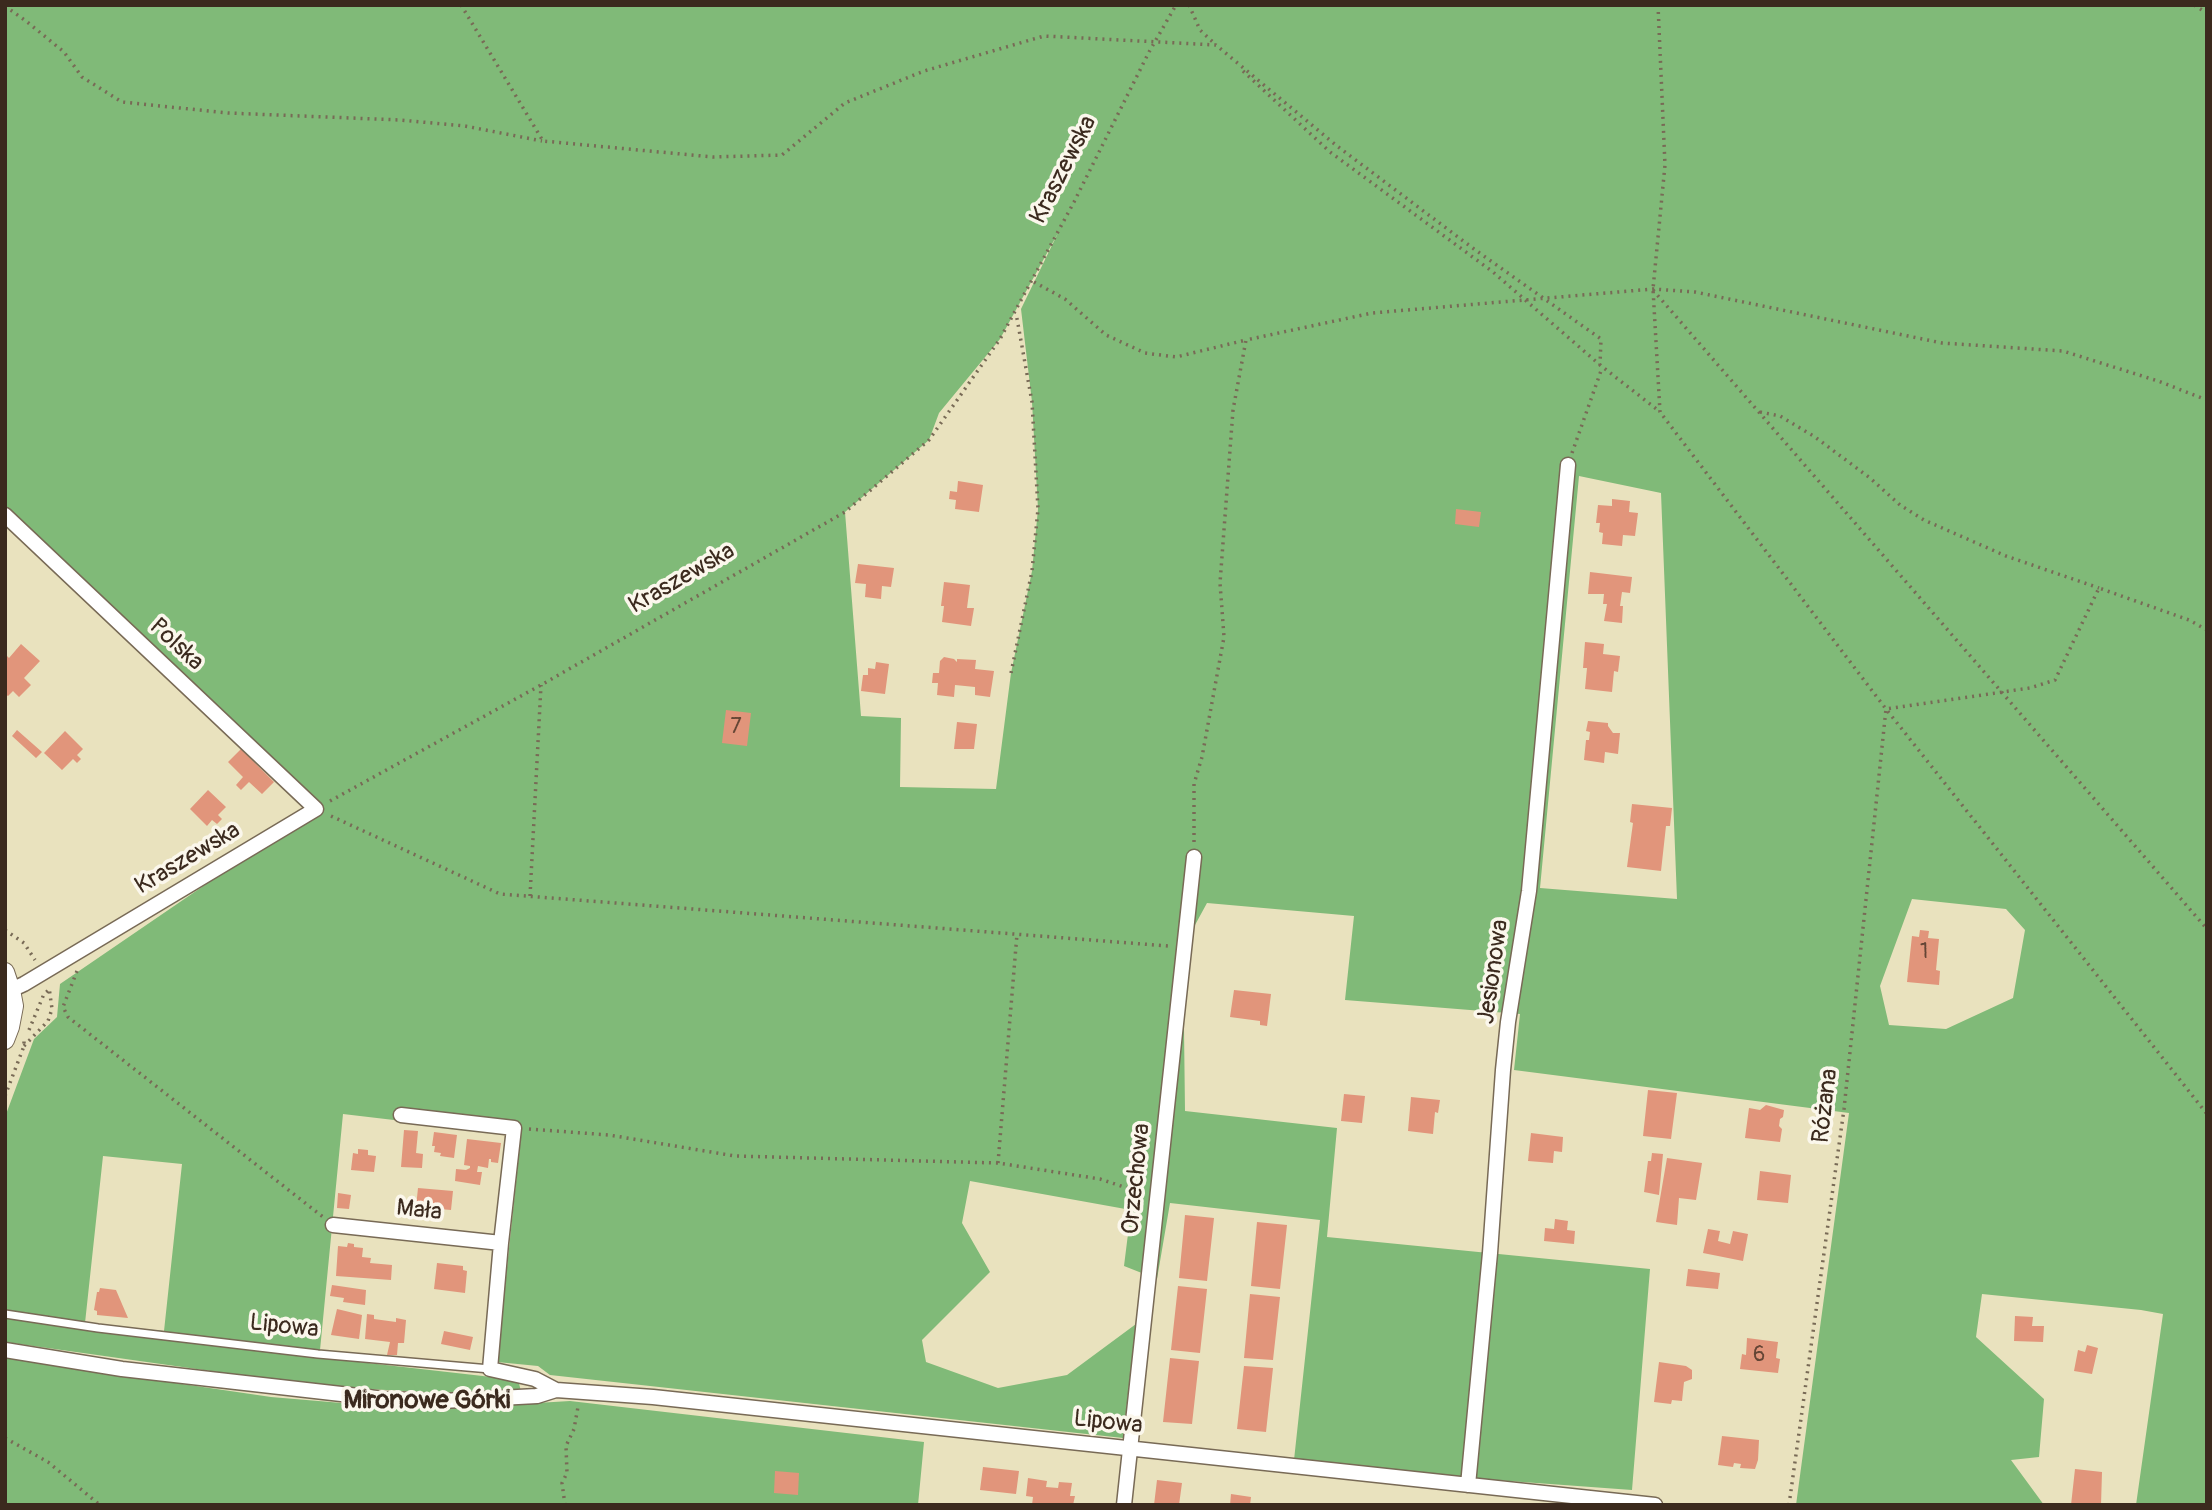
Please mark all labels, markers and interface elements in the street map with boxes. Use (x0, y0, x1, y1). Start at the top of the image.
street label: Kraszewska (1025, 111, 1103, 229)
street label: Kraszewska (624, 537, 740, 621)
street label: Polska (143, 613, 209, 677)
house number: 7 (730, 715, 742, 741)
street label: Kraszewska (130, 816, 246, 902)
street label: Jesionowa (1472, 918, 1516, 1026)
house number: 1 (1920, 940, 1928, 966)
street label: Różana (1807, 1067, 1845, 1145)
street label: Orzechowa (1117, 1122, 1157, 1236)
street label: Mała (395, 1194, 443, 1228)
street label: Lipowa (248, 1309, 320, 1345)
house number: 6 (1753, 1343, 1765, 1369)
district label: Mironowe Górki (344, 1385, 510, 1417)
street label: Lipowa (1072, 1405, 1144, 1441)

